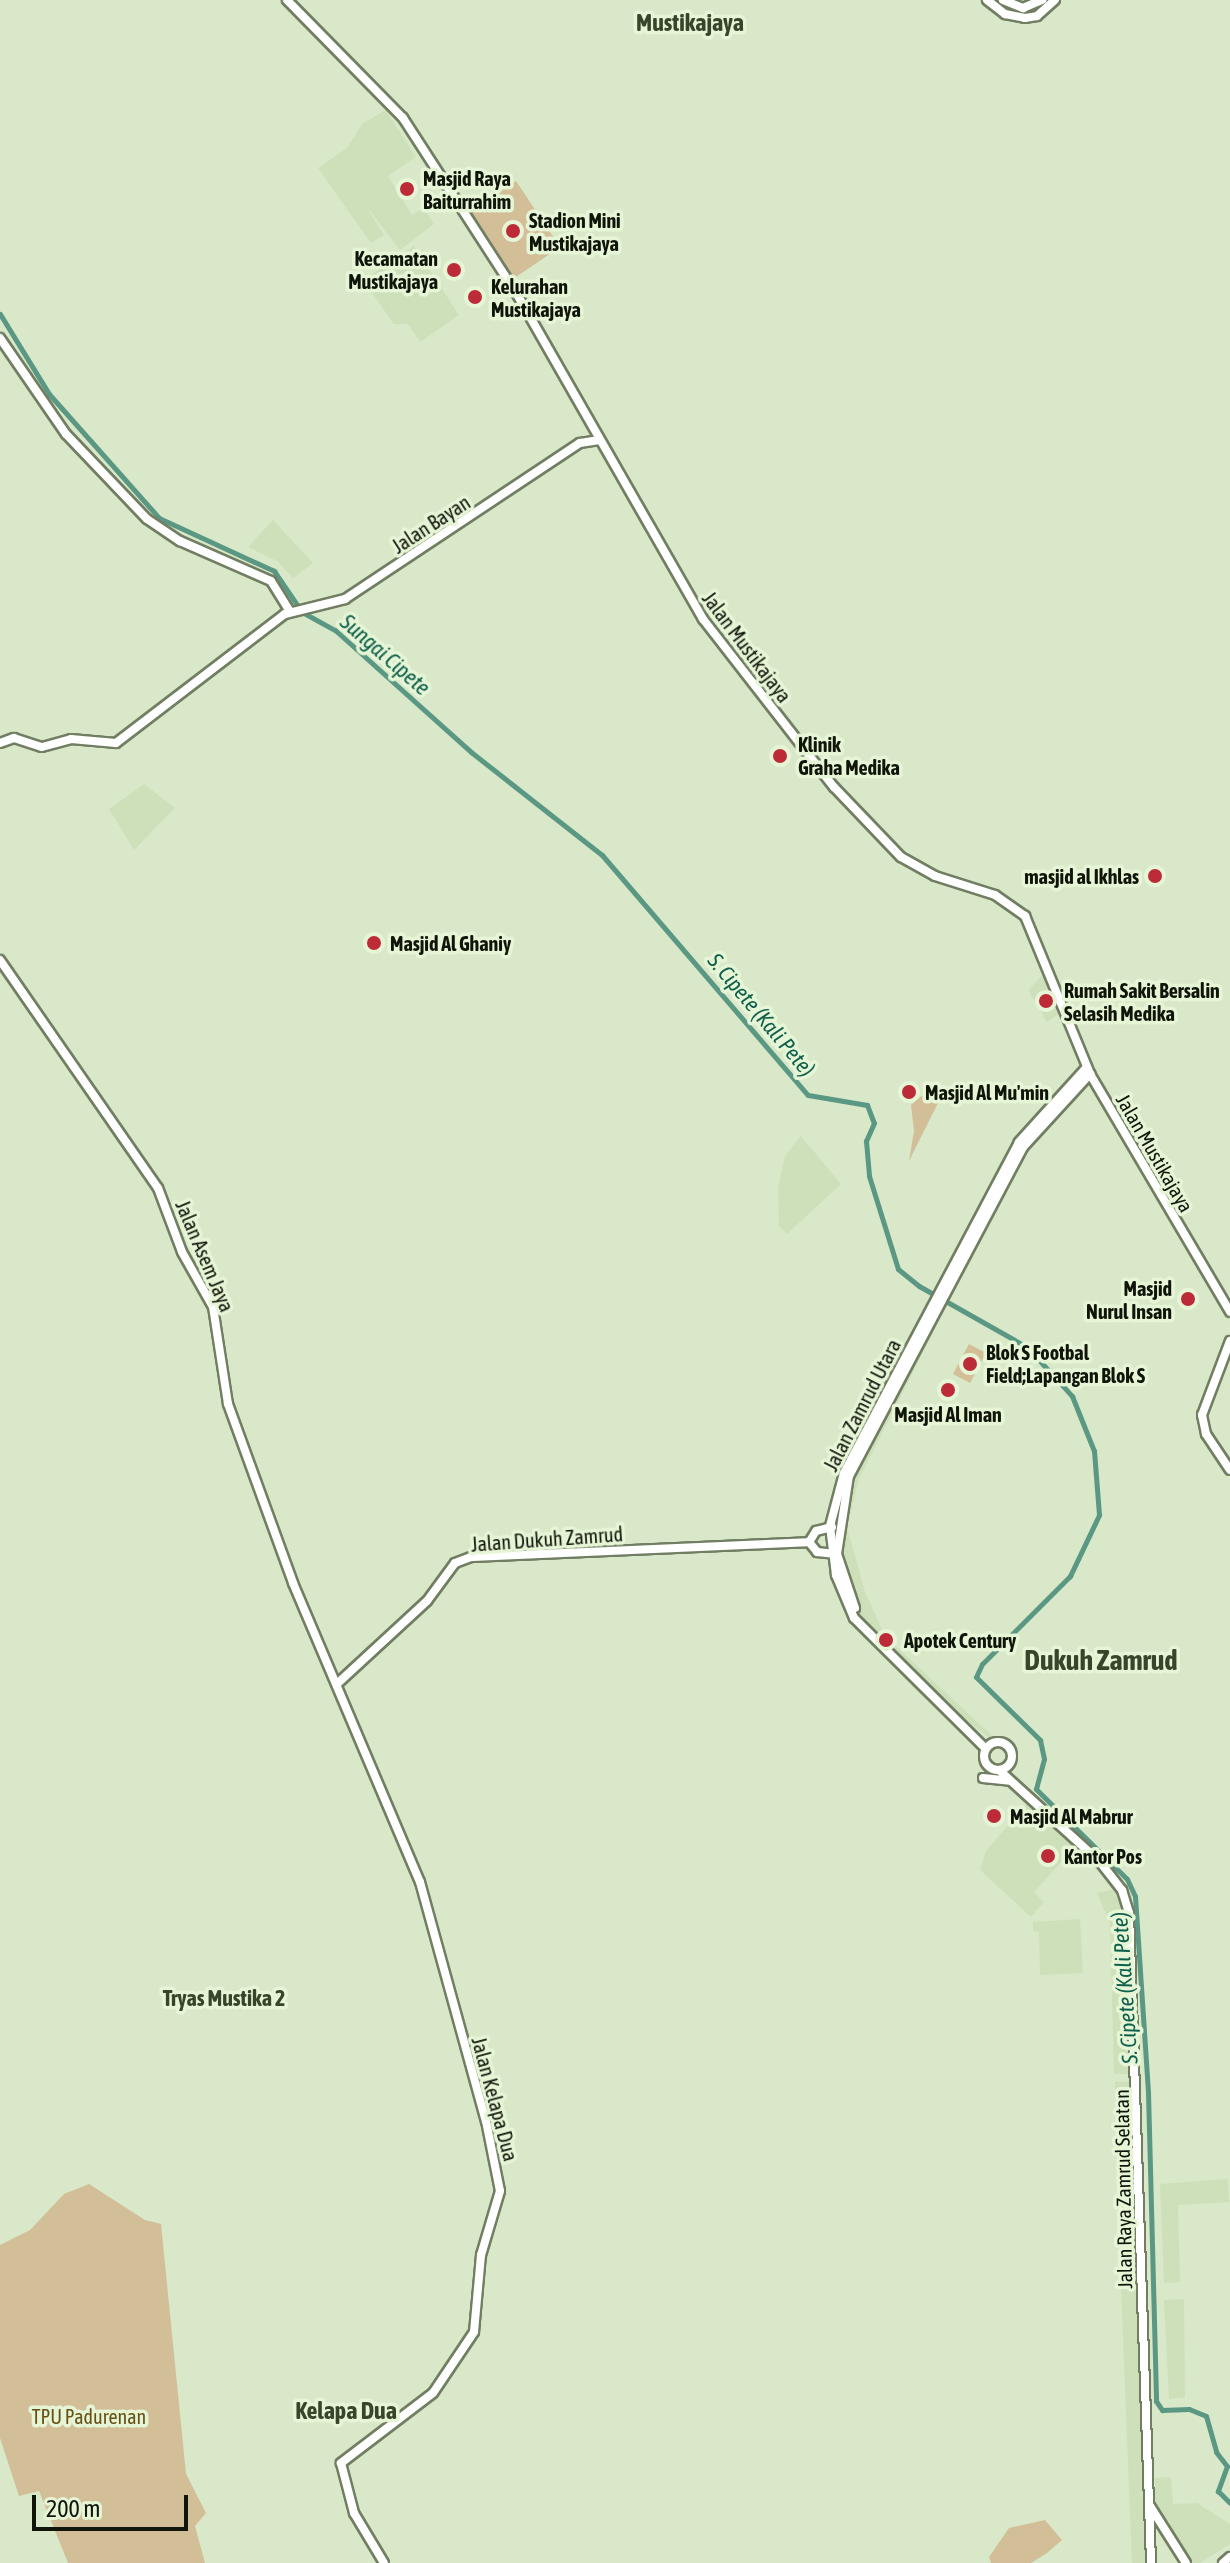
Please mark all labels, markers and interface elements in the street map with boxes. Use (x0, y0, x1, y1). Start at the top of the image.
district label: Mustikajaya (636, 9, 744, 37)
place label: Masjid Raya Baiturrahim (423, 166, 511, 213)
marker: Masjid Raya Baiturrahim (398, 180, 416, 198)
place label: Stadion Mini Mustikajaya (529, 208, 621, 255)
marker: Stadion Mini Mustikajaya (504, 222, 522, 240)
place label: Kecamatan Mustikajaya (348, 246, 438, 293)
marker: Kecamatan Mustikajaya (445, 261, 463, 279)
place label: Kelurahan Mustikajaya (491, 274, 581, 321)
marker: Kelurahan Mustikajaya (466, 288, 484, 306)
street label: Jalan Bayan (387, 490, 475, 558)
street label: Jalan Mustikajaya (698, 587, 796, 707)
water label: Sungai Cipete (335, 609, 435, 701)
place label: Klinik Graha Medika (798, 732, 900, 779)
marker: Klinik Graha Medika (769, 745, 791, 767)
place label: masjid al Ikhlas (1024, 864, 1139, 888)
marker: masjid al Ikhlas (1146, 867, 1164, 885)
place label: Masjid Al Ghaniy (390, 931, 511, 955)
marker: Masjid Al Ghaniy (365, 934, 383, 952)
water label: S. Cipete (Kali Pete) (702, 948, 820, 1082)
place label: Rumah Sakit Bersalin Selasih Medika (1064, 978, 1220, 1025)
marker: Rumah Sakit Bersalin Selasih Medika (1035, 990, 1057, 1012)
place label: Masjid Al Mu'min (925, 1080, 1049, 1104)
marker: Masjid Al Mu'min (900, 1083, 918, 1101)
street label: Jalan Mustikajaya (1111, 1090, 1199, 1216)
street label: Jalan Asem Jaya (171, 1197, 239, 1315)
place label: Masjid Nurul Insan (1086, 1276, 1172, 1323)
marker: Masjid Nurul Insan (1179, 1290, 1197, 1308)
street label: Jalan Zamrud Utara (818, 1335, 906, 1475)
place label: Blok S Footbal Field;Lapangan Blok S (986, 1340, 1145, 1387)
marker: Blok S Footbal Field;Lapangan Blok S (961, 1355, 979, 1373)
marker: Masjid Al Iman (939, 1381, 957, 1399)
place label: Masjid Al Iman (894, 1402, 1002, 1426)
street label: Jalan Dukuh Zamrud (470, 1522, 624, 1556)
place label: Apotek Century (904, 1628, 1016, 1652)
marker: Apotek Century (875, 1629, 897, 1651)
district label: Dukuh Zamrud (1024, 1643, 1178, 1677)
place label: Masjid Al Mabrur (1010, 1804, 1133, 1828)
marker: Masjid Al Mabrur (985, 1807, 1003, 1825)
place label: Kantor Pos (1064, 1844, 1142, 1868)
marker: Kantor Pos (1039, 1847, 1057, 1865)
water label: S. Cipete (Kali Pete) (1107, 1911, 1143, 2065)
district label: Tryas Mustika 2 (163, 1986, 285, 2012)
street label: Jalan Kelapa Dua (467, 2034, 523, 2164)
street label: Jalan Raya Zamrud Selatan (1109, 2089, 1137, 2289)
district label: Kelapa Dua (295, 2397, 397, 2425)
park label: TPU Padurenan (32, 2404, 146, 2428)
scale bar (36, 2479, 192, 2529)
text: 200 m (46, 2495, 100, 2522)

